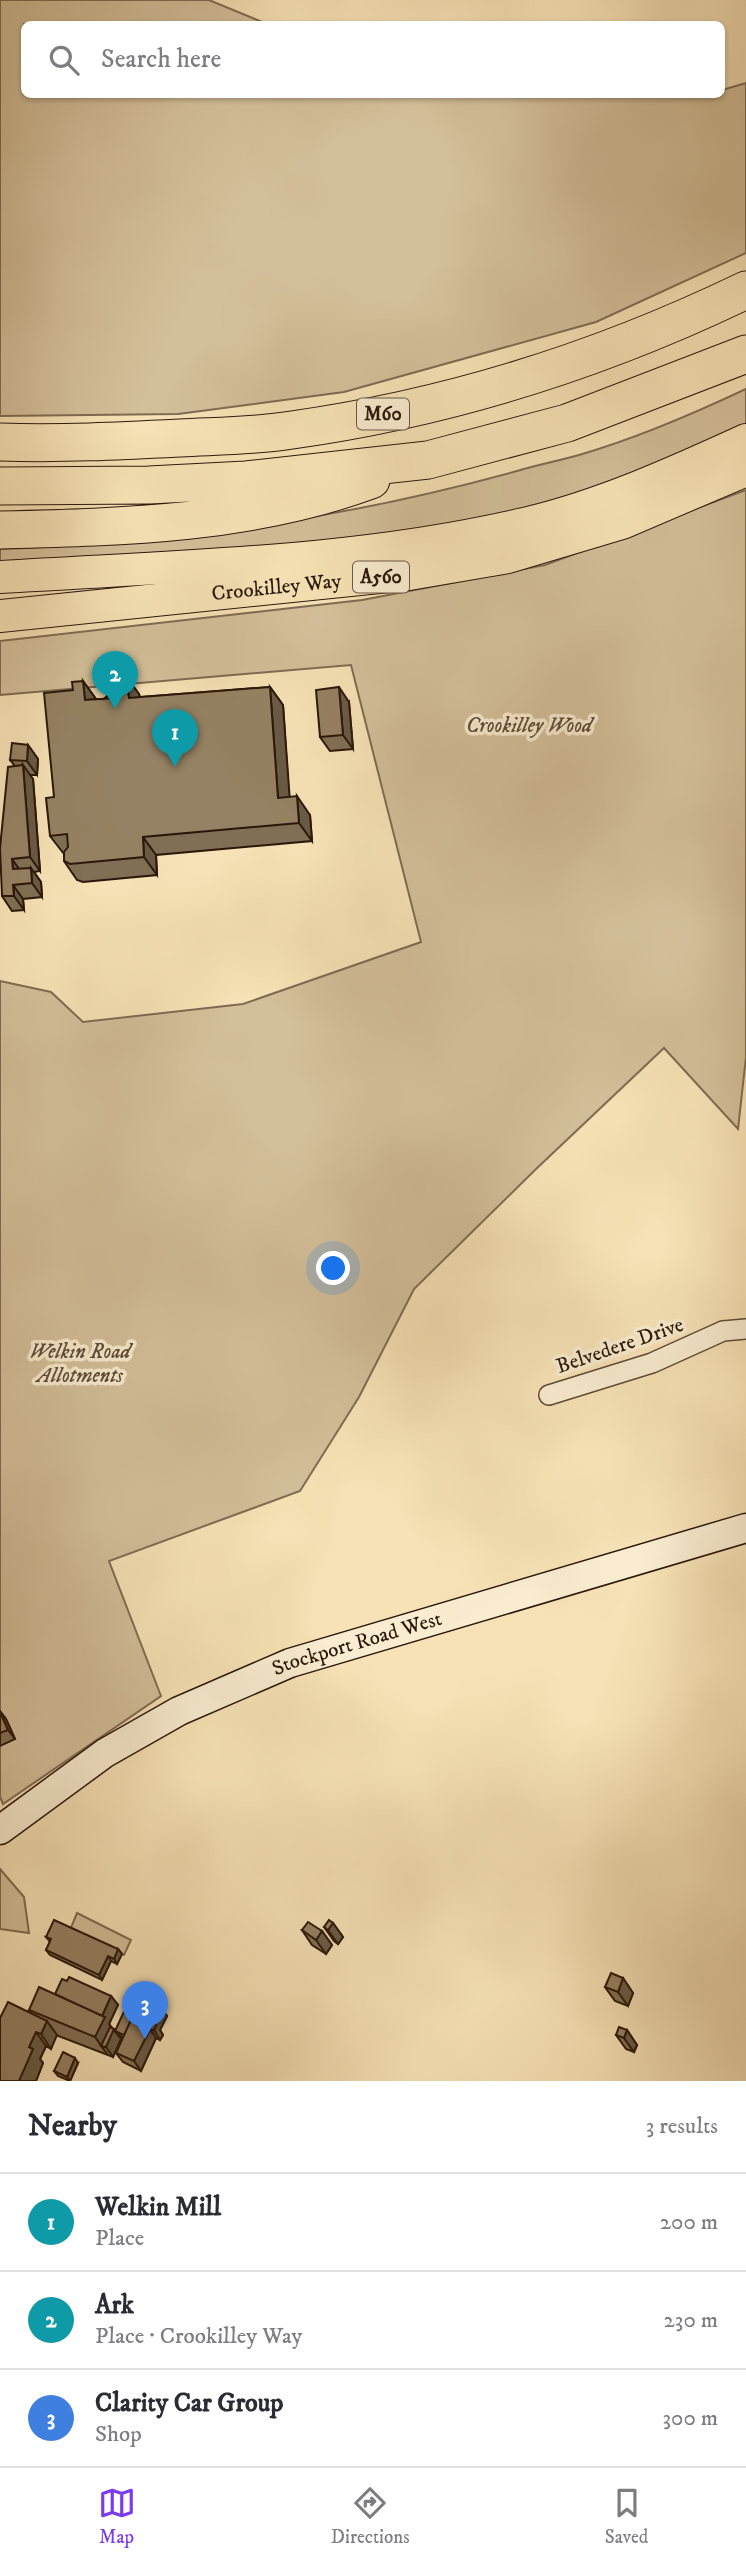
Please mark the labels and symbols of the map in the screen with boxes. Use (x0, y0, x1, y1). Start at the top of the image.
road number: M60 (357, 398, 409, 430)
road number: A560 (353, 562, 409, 592)
street label: Crookilley Way (210, 568, 344, 607)
pin: 2 (92, 651, 138, 709)
pin: 1 (152, 709, 198, 767)
park label: Crookilley Wood (466, 713, 595, 739)
your location (316, 1251, 350, 1285)
street label: Belvedere Drive (553, 1312, 687, 1380)
park label: Welkin Road Allotments (29, 1339, 134, 1389)
street label: Stockport Road West (268, 1606, 445, 1682)
pin: 3 (122, 1981, 168, 2039)

